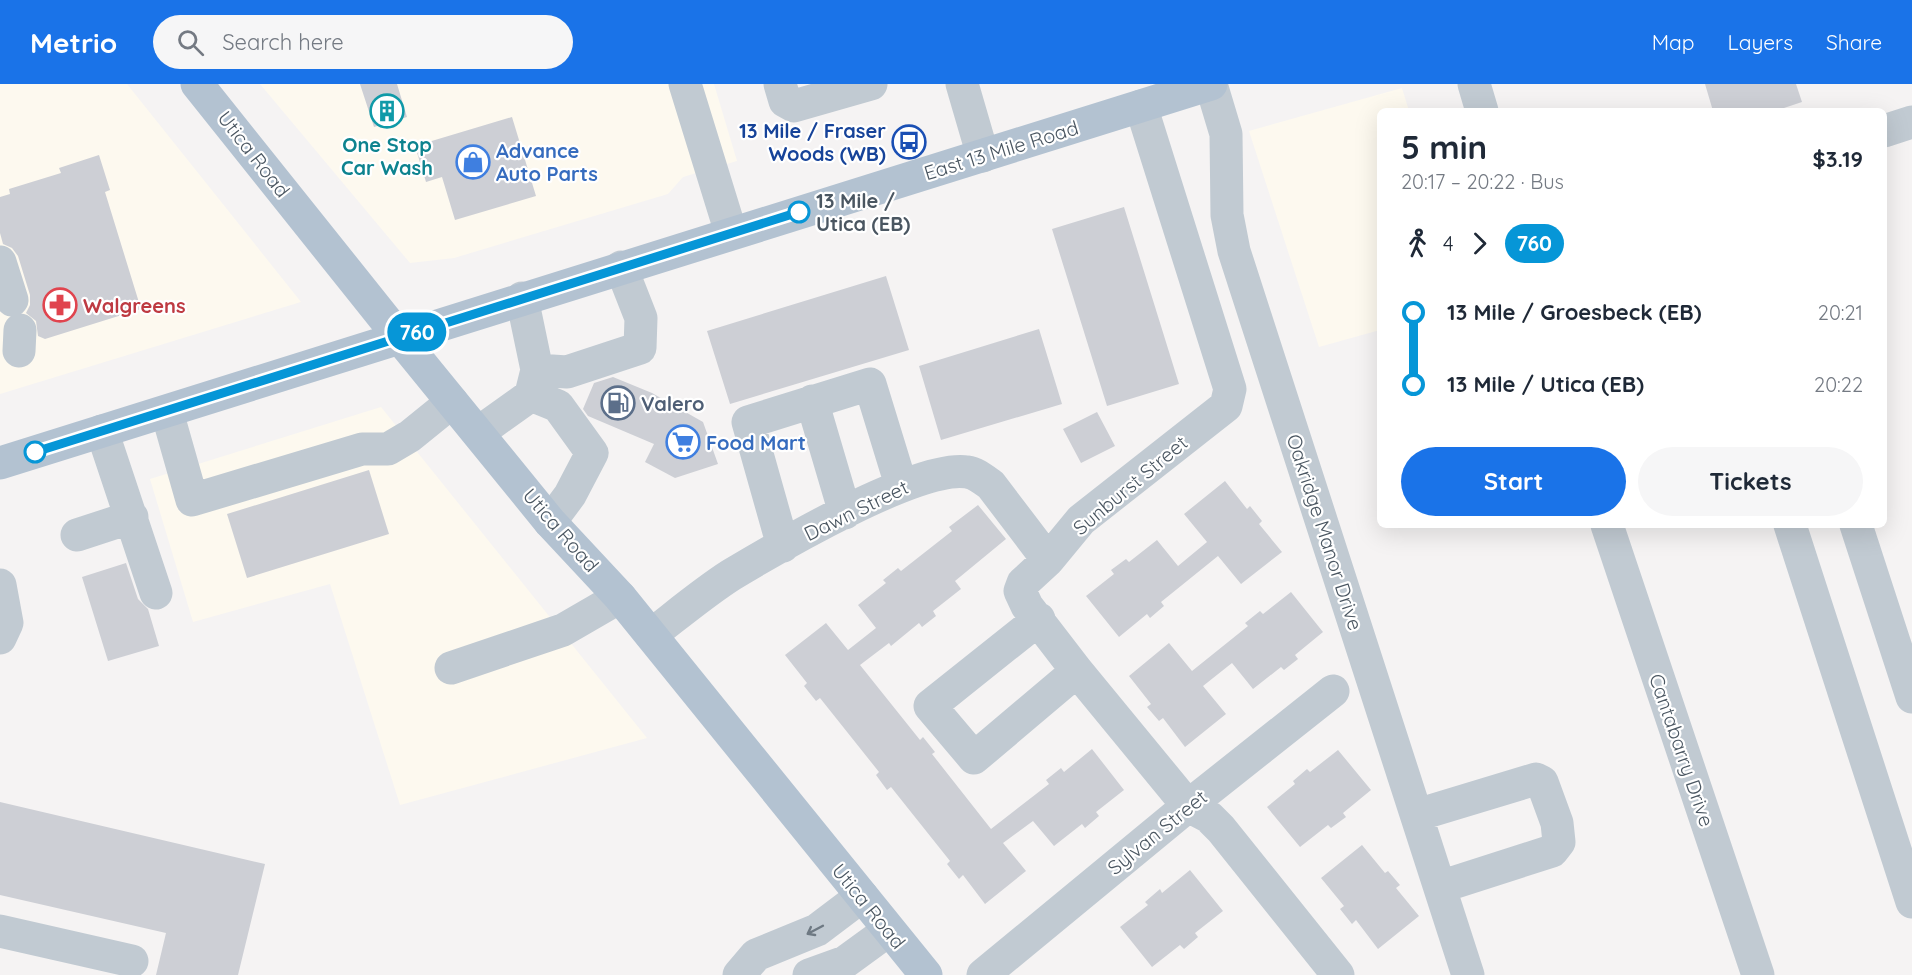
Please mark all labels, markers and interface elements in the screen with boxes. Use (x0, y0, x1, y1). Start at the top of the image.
search box (153, 15, 573, 69)
text: Metrio (30, 25, 117, 60)
icon: search (174, 26, 207, 59)
text: Search here (222, 28, 344, 56)
text: Map (1652, 29, 1695, 55)
text: Layers (1728, 29, 1793, 55)
text: Share (1826, 29, 1882, 55)
building icon: One Stop Car Wash (369, 93, 405, 129)
street label: Utica Road (212, 106, 296, 202)
street label: East 13 Mile Road (921, 115, 1081, 185)
place label: 13 Mile / Fraser Woods (WB) (739, 118, 886, 166)
bus stop icon: 13 Mile / Fraser Woods (WB) (891, 124, 927, 160)
text: 5 min (1401, 126, 1487, 167)
place label: One Stop Car Wash (341, 132, 433, 180)
place label: Advance Auto Parts (496, 138, 598, 186)
shop icon: Advance Auto Parts (455, 144, 491, 180)
text: $3.19 (1813, 145, 1863, 173)
text: 20:17 – 20:22 · Bus (1401, 169, 1564, 194)
place label: 13 Mile / Utica (EB) (816, 188, 910, 236)
marker: 13 Mile / Utica (EB) (788, 201, 810, 223)
icon: walk (1401, 227, 1434, 260)
icon: forward (1463, 227, 1496, 260)
text: 760 (1517, 230, 1552, 256)
text: 4 (1443, 231, 1454, 256)
pharmacy icon: Walgreens (42, 287, 78, 323)
place label: Walgreens (83, 293, 186, 318)
text: 13 Mile / Groesbeck (EB) (1447, 298, 1702, 326)
text: 20:21 (1818, 300, 1863, 325)
line badge: 760 (382, 312, 452, 352)
text: 760 (399, 319, 435, 345)
text: 13 Mile / Utica (EB) (1447, 370, 1644, 398)
text: 20:22 (1814, 372, 1863, 397)
fuel station icon: Valero (600, 385, 636, 421)
place label: Valero (641, 391, 705, 416)
supermarket icon: Food Mart (665, 424, 701, 460)
place label: Food Mart (706, 430, 806, 455)
street label: Sunburst Street (1068, 430, 1192, 540)
street label: Oakridge Manor Drive (1281, 431, 1369, 633)
unlabelled marker (24, 441, 46, 463)
button: Start (1401, 447, 1626, 516)
button: Tickets (1638, 447, 1863, 516)
street label: Dawn Street (800, 474, 912, 546)
street label: Utica Road (518, 483, 604, 577)
street label: Cantabarry Drive (1644, 670, 1720, 830)
street label: Sylvan Street (1102, 784, 1212, 880)
street label: Utica Road (827, 858, 911, 954)
one-way arrow (806, 925, 824, 936)

